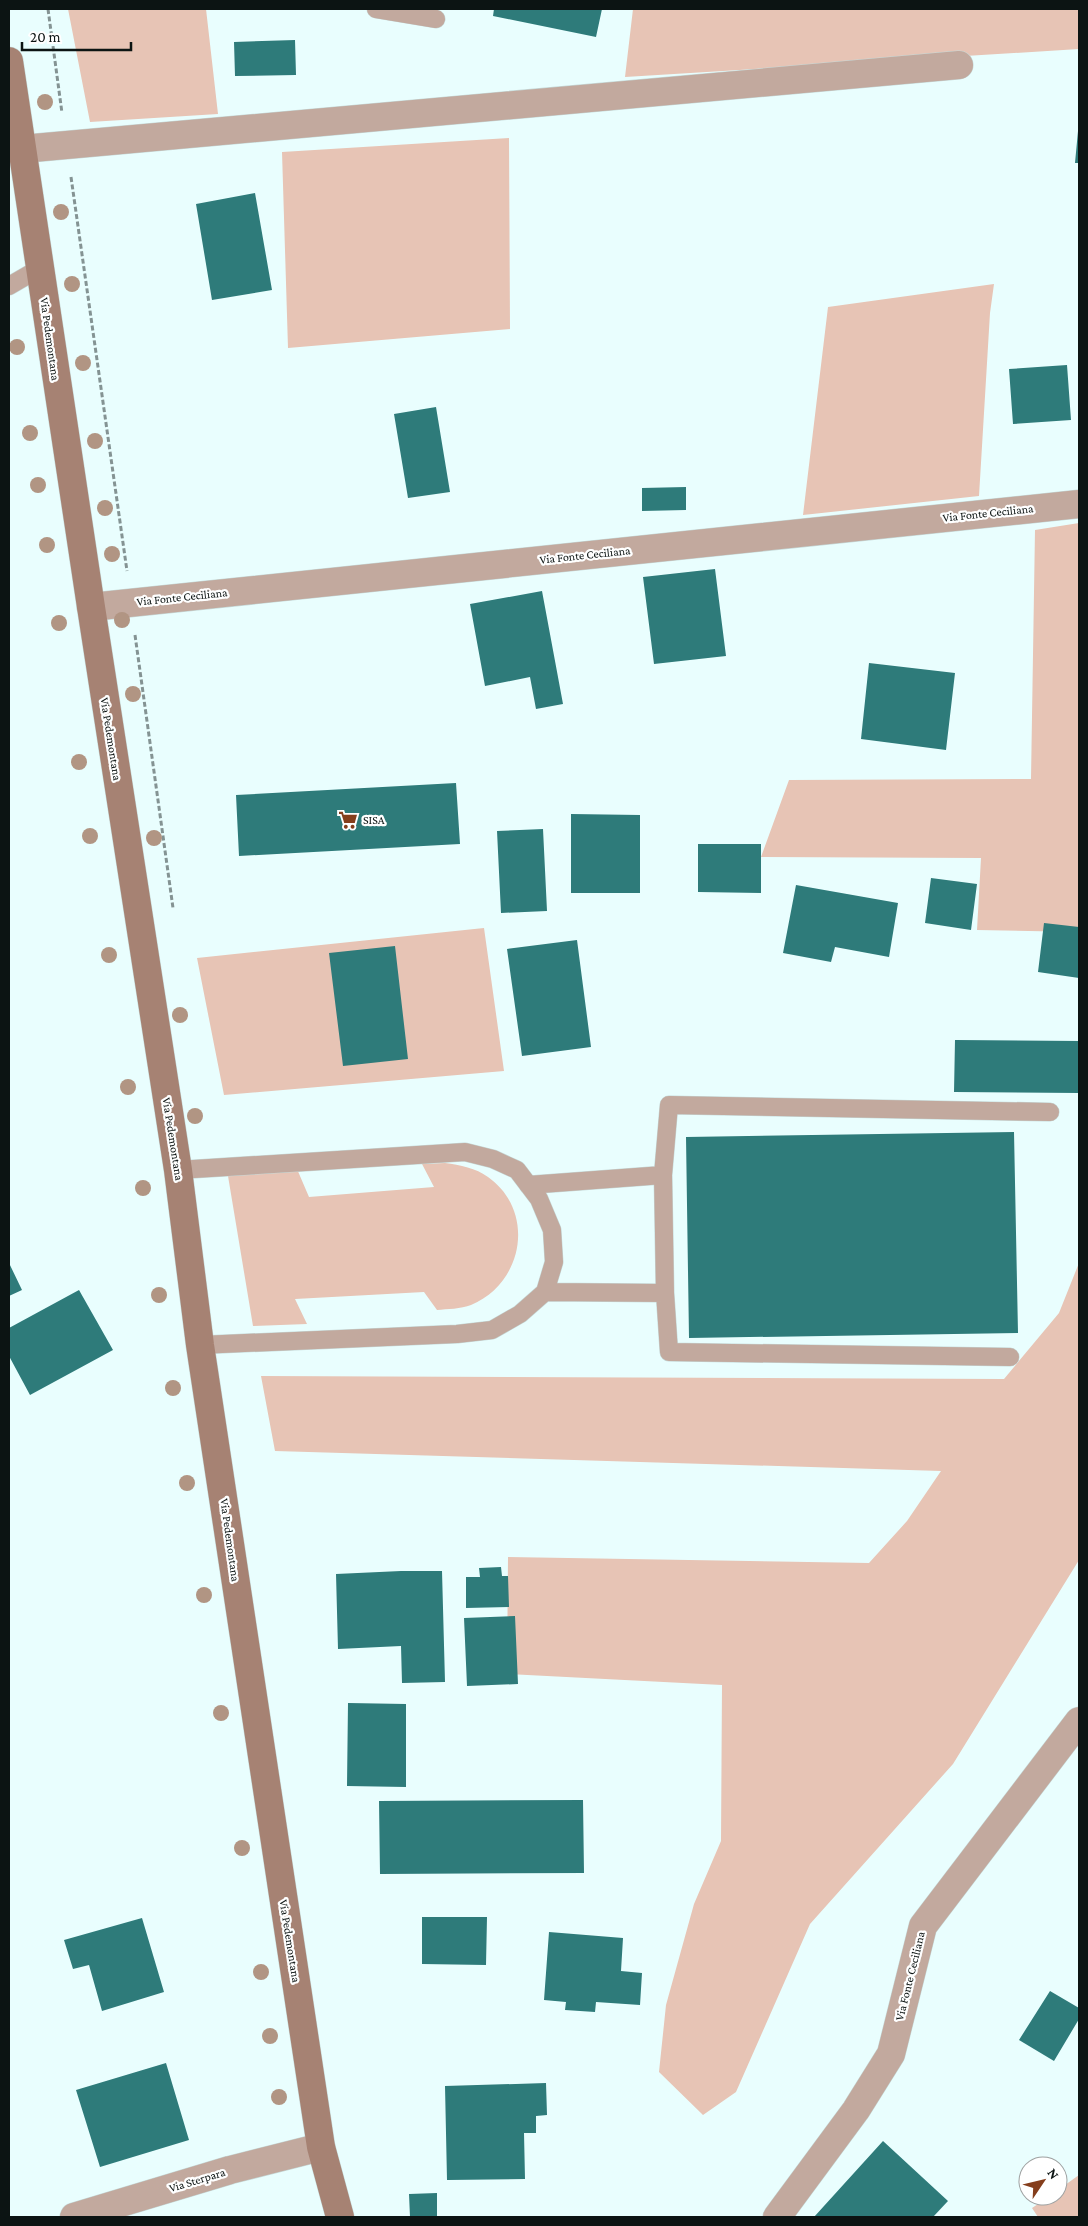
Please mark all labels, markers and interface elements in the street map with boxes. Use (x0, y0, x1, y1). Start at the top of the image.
scale bar (22, 20, 131, 52)
text: 20 m (30, 29, 61, 45)
street label: Via Pedemontana (37, 297, 63, 382)
street label: Via Fonte Ceciliana (942, 501, 1035, 525)
street label: Via Fonte Ceciliana (539, 543, 632, 567)
street label: Via Fonte Ceciliana (136, 585, 229, 609)
street label: Via Pedemontana (98, 697, 125, 782)
supermarket icon: SISA (337, 809, 359, 831)
place label: SISA (363, 813, 385, 827)
street label: Via Pedemontana (160, 1097, 187, 1182)
street label: Via Pedemontana (217, 1498, 243, 1583)
street label: Via Pedemontana (277, 1899, 304, 1984)
street label: Via Fonte Ceciliana (892, 1930, 928, 2022)
north arrow (1018, 2156, 1068, 2206)
street label: Via Sterpara (167, 2165, 227, 2195)
text: N (1044, 2165, 1063, 2182)

